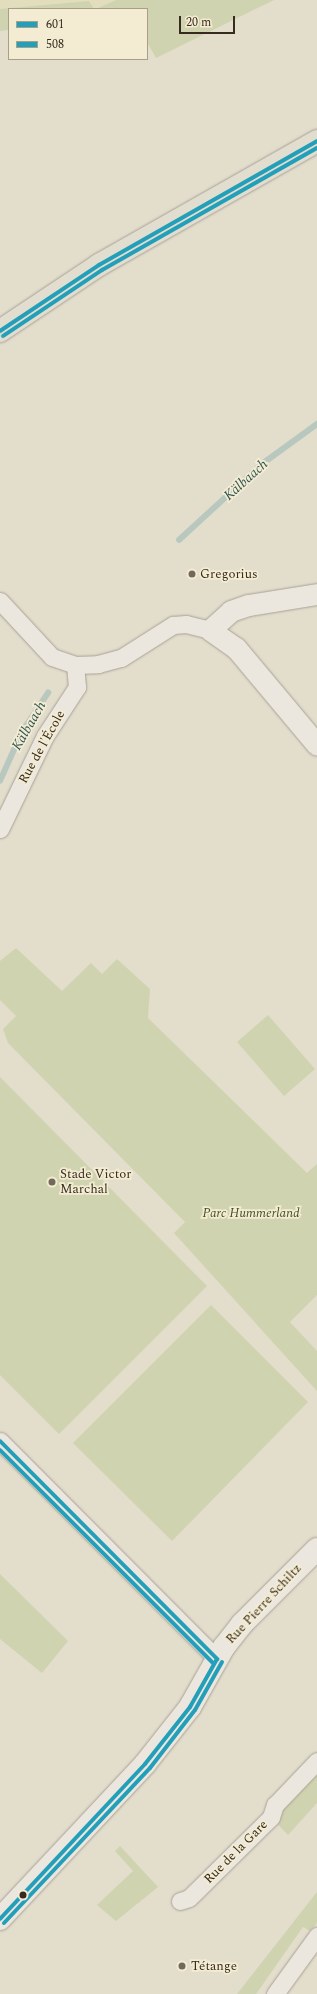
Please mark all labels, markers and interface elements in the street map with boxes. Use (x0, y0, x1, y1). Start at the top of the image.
legend (8, 8, 148, 60)
scale bar (181, 8, 237, 34)
text: 20 m (186, 13, 211, 32)
text: 601 (46, 15, 64, 34)
text: 508 (46, 35, 64, 54)
water label: Kälbaach (221, 456, 271, 504)
place label: Gregorius (200, 566, 258, 582)
marker: Gregorius (187, 569, 197, 579)
water label: Kälbaach (8, 699, 50, 753)
street label: Rue de l'École (16, 708, 68, 786)
place label: Stade Victor Marchal (60, 1167, 131, 1198)
marker: Stade Victor Marchal (47, 1177, 57, 1187)
park label: Parc Hummerland (202, 1205, 300, 1221)
street label: Rue Pierre Schiltz (223, 1561, 305, 1647)
street label: Rue de la Gare (201, 1817, 271, 1887)
unlabelled marker (18, 1890, 28, 1900)
place label: Tétange (191, 1958, 237, 1974)
marker: Tétange (176, 1960, 188, 1972)

